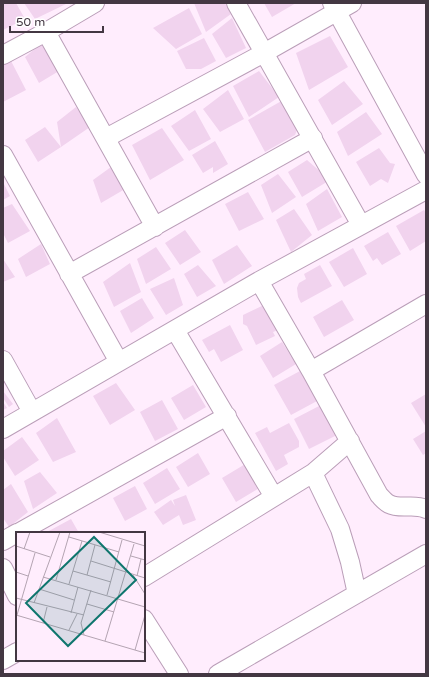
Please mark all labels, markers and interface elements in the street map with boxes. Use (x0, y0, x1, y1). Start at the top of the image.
scale bar (10, 8, 103, 34)
text: 50 m (16, 15, 45, 29)
inset map (16, 532, 145, 661)

